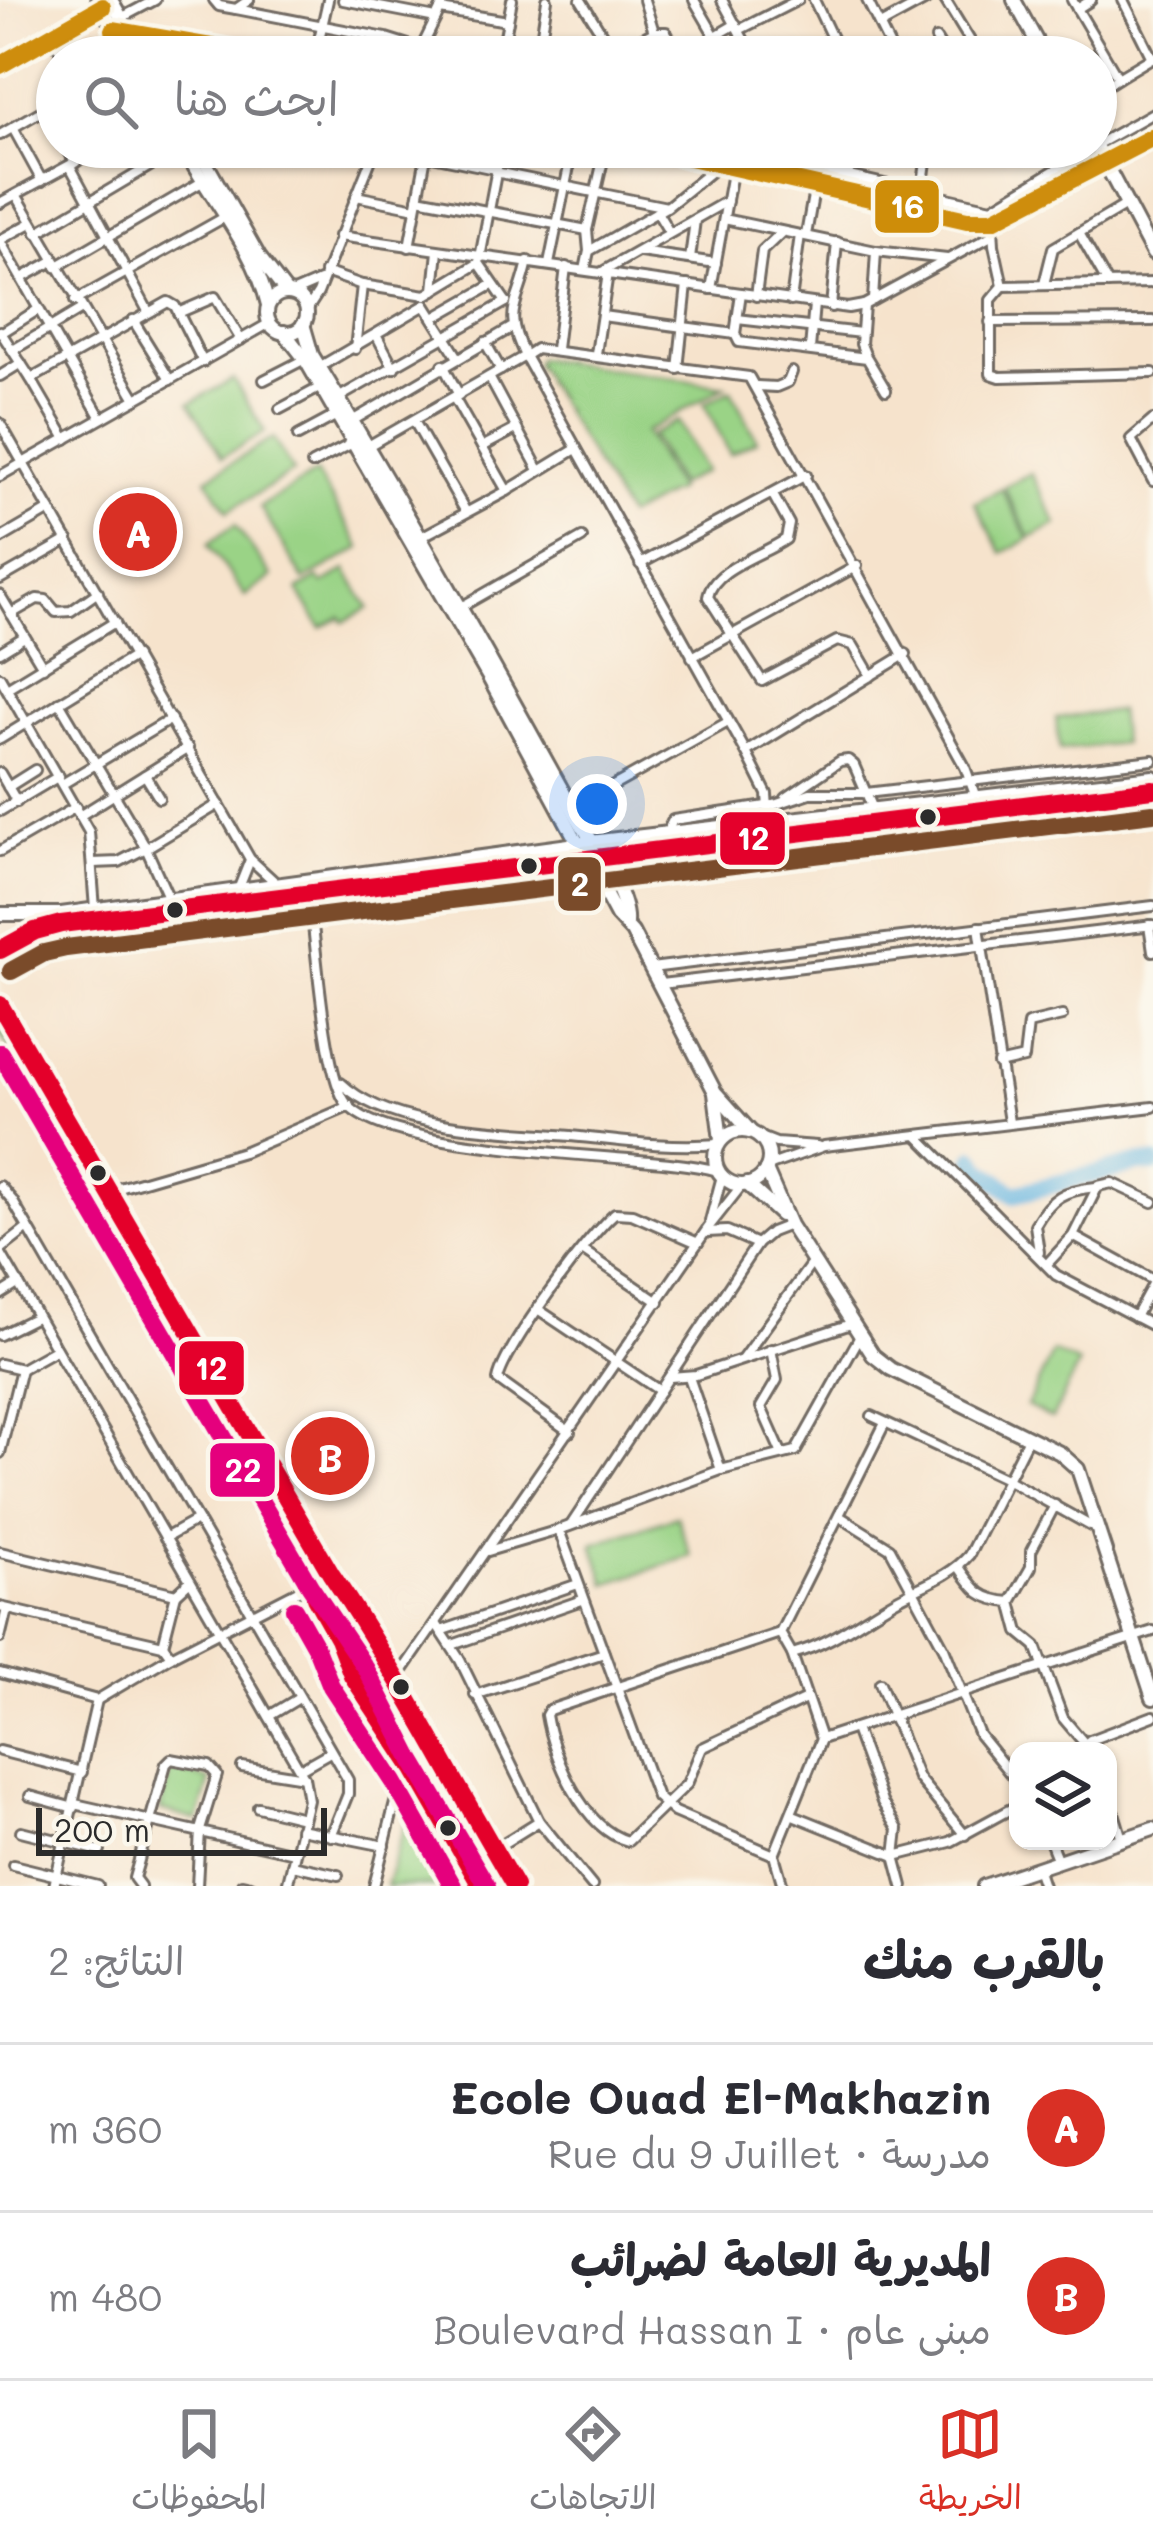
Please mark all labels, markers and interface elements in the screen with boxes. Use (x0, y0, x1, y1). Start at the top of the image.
search box (36, 36, 1117, 168)
text: ابحث هنا (174, 68, 339, 126)
icon: search (78, 69, 144, 135)
line badge: 16 (873, 178, 941, 235)
text: 16 (890, 183, 924, 226)
pin: A (99, 487, 177, 577)
your location (567, 774, 627, 834)
unlabelled marker (917, 806, 939, 828)
line badge: 12 (718, 810, 787, 867)
text: 12 (736, 815, 770, 858)
unlabelled marker (518, 855, 540, 877)
line badge: 2 (556, 855, 603, 913)
text: 2 (571, 861, 589, 904)
unlabelled marker (164, 899, 186, 921)
unlabelled marker (87, 1162, 109, 1184)
line badge: 12 (177, 1339, 246, 1397)
text: 12 (194, 1345, 228, 1388)
pin: B (291, 1411, 369, 1501)
line badge: 22 (208, 1441, 277, 1499)
text: 22 (225, 1447, 261, 1490)
unlabelled marker (390, 1676, 412, 1698)
map controls (1009, 1742, 1117, 1850)
button: layers (1009, 1742, 1117, 1850)
scale bar (36, 1802, 327, 1855)
text: 200 m (54, 1807, 150, 1850)
unlabelled marker (437, 1817, 459, 1839)
text: بالقرب منك (863, 1924, 1105, 1991)
text: النتائج: 2 (48, 1934, 184, 1985)
text: Ecole Ouad El-Makhazin (450, 2067, 991, 2125)
text: 360 m (48, 2102, 162, 2153)
text: A (1052, 2102, 1080, 2153)
text: مدرسة · Rue du 9 Juillet (548, 2127, 991, 2178)
text: المديرية العامة لضرائب (570, 2229, 991, 2287)
text: 480 m (48, 2270, 162, 2321)
text: B (1053, 2270, 1079, 2321)
text: مبنى عام · Boulevard Hassan I (433, 2303, 991, 2354)
tab: المحفوظات (131, 2401, 267, 2527)
tab: الاتجاهات (529, 2401, 657, 2527)
tab: الخريطة (919, 2401, 1022, 2527)

